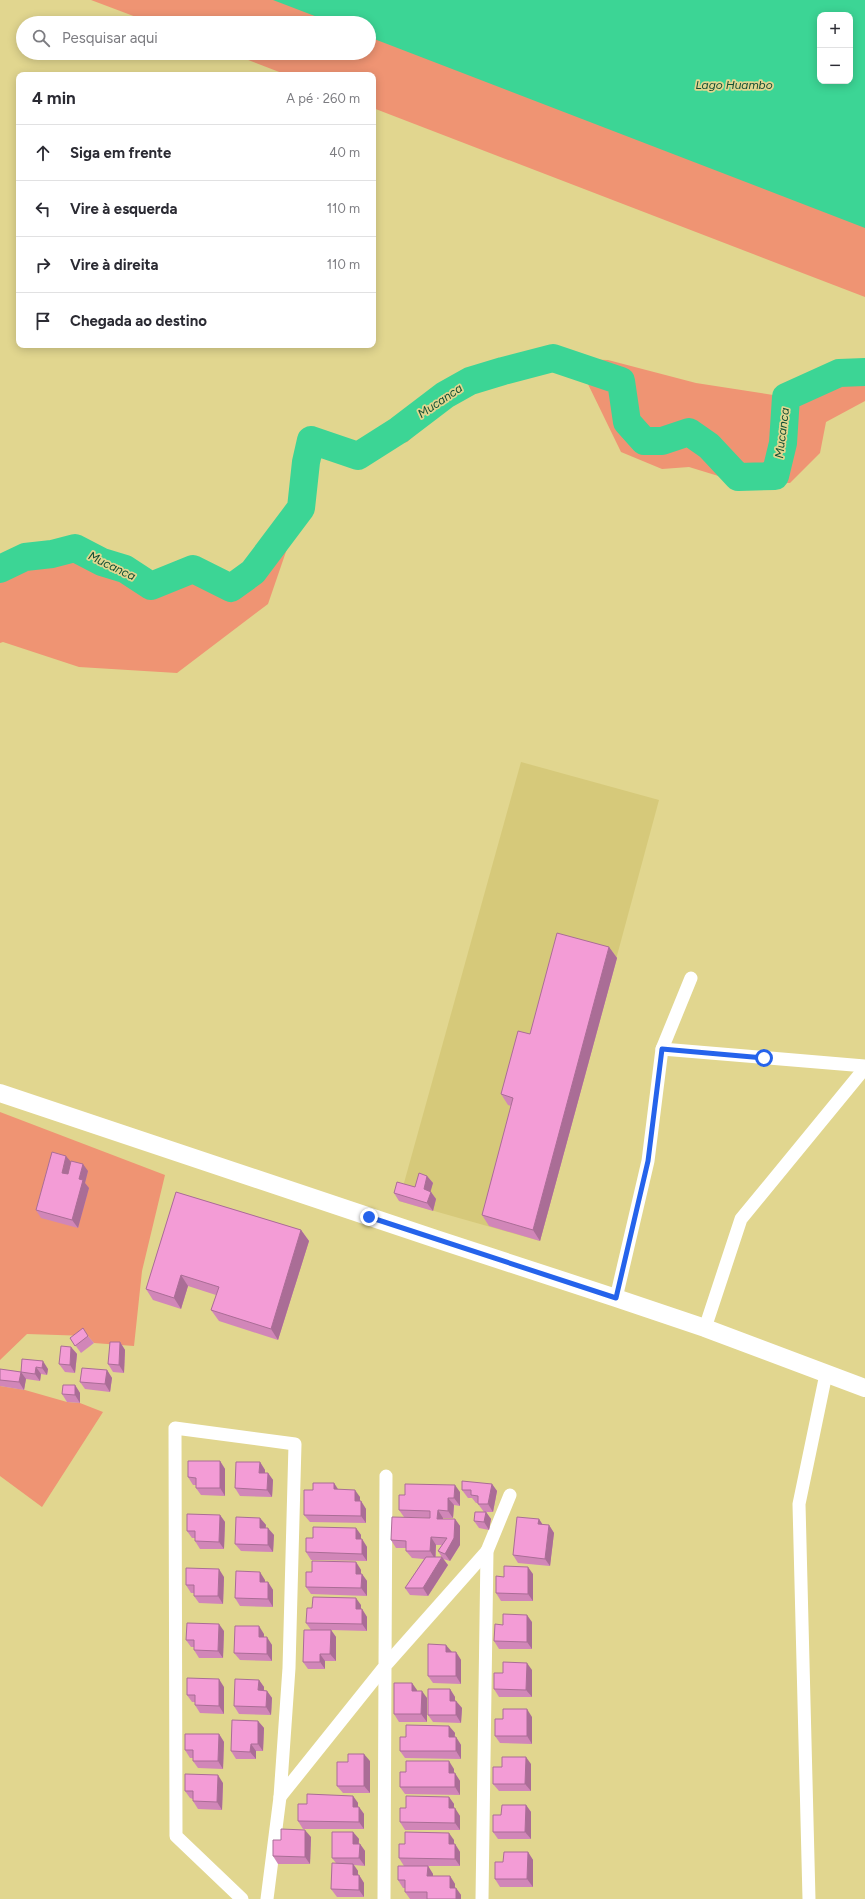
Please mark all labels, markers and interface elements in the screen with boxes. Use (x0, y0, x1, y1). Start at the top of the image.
map controls (817, 12, 853, 84)
button: + (817, 12, 853, 48)
search box (16, 16, 376, 60)
icon: search (30, 27, 52, 49)
text: Pesquisar aqui (62, 29, 158, 47)
button: − (817, 48, 853, 84)
water label: Lago Huambo (695, 78, 773, 92)
text: 4 min (32, 88, 76, 108)
text: A pé · 260 m (286, 91, 360, 106)
icon: ahead (32, 142, 54, 164)
text: Siga em frente (70, 144, 171, 162)
text: 40 m (329, 145, 360, 160)
icon: left (32, 198, 54, 220)
text: Vire à esquerda (70, 200, 177, 218)
text: 110 m (327, 201, 360, 216)
icon: right (32, 254, 54, 276)
text: Vire à direita (70, 256, 159, 274)
text: 110 m (327, 257, 360, 272)
icon: arrive (32, 310, 54, 332)
text: Chegada ao destino (70, 312, 207, 330)
water label: Mucanca (415, 381, 465, 421)
water label: Mucanca (772, 407, 792, 459)
water label: Mucanca (86, 549, 138, 583)
route start (755, 1049, 773, 1067)
route end (360, 1208, 378, 1226)

